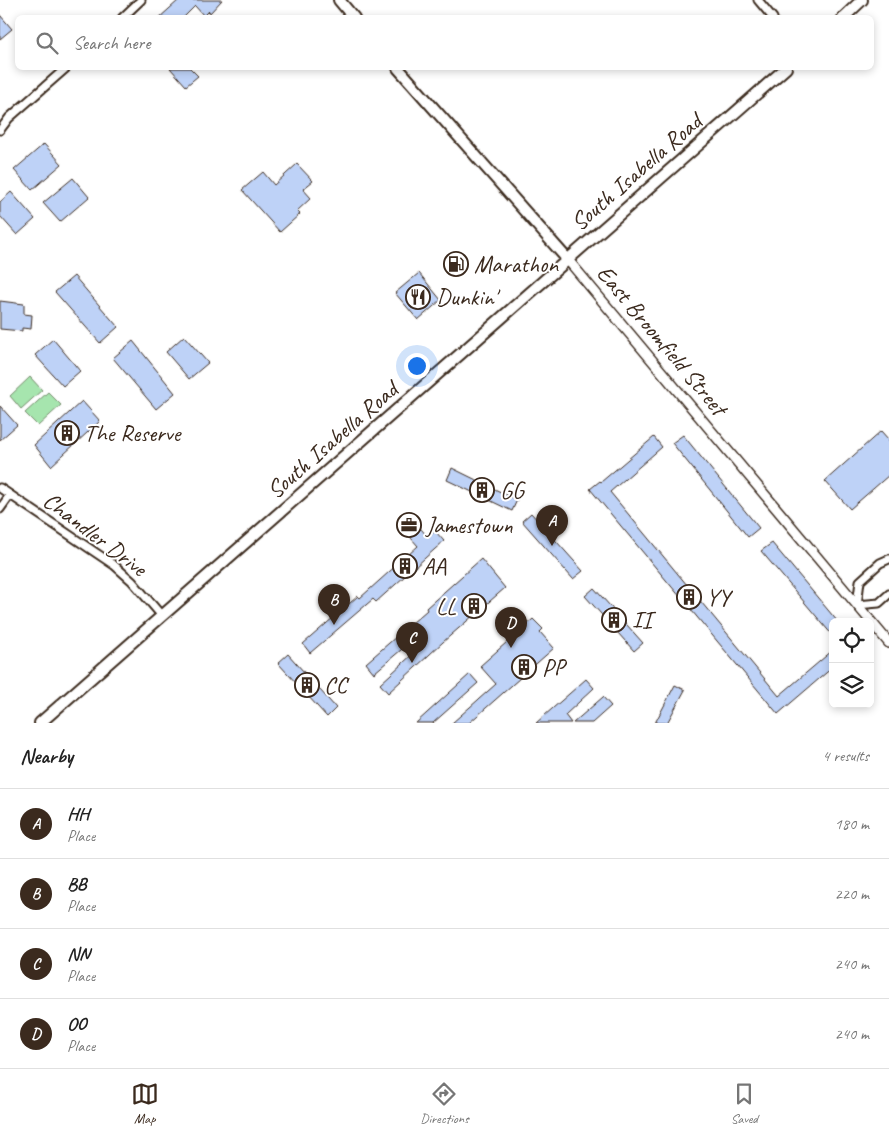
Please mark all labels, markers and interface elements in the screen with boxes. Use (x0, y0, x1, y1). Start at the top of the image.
search box (15, 15, 874, 70)
icon: search (33, 29, 61, 57)
text: Search here (73, 31, 150, 55)
street label: South Isabella Road (564, 105, 710, 237)
place label: Marathon (474, 249, 559, 279)
fuel station icon: Marathon (443, 251, 469, 277)
street label: East Broomfield Street (590, 259, 736, 424)
place label: Dunkin' (436, 282, 501, 312)
restaurant icon: Dunkin' (405, 284, 431, 310)
your location (404, 353, 430, 379)
street label: South Isabella Road (260, 373, 406, 505)
place label: The Reserve (84, 418, 183, 448)
building icon: The Reserve (54, 420, 80, 446)
place label: GG (500, 475, 526, 505)
building icon: GG (469, 477, 495, 503)
street label: Chandler Drive (37, 485, 155, 584)
pin: A (536, 505, 568, 546)
place label: Jamestown (425, 510, 513, 540)
office icon: Jamestown (396, 512, 422, 538)
place label: AA (422, 551, 447, 581)
building icon: AA (392, 553, 418, 579)
place label: YY (706, 582, 734, 612)
pin: B (318, 584, 350, 625)
building icon: YY (676, 584, 702, 610)
place label: LL (436, 591, 457, 621)
building icon: LL (461, 593, 487, 619)
place label: II (632, 605, 657, 635)
pin: D (495, 607, 527, 648)
building icon: II (601, 607, 627, 633)
map controls (829, 618, 874, 708)
button: locate (829, 618, 874, 663)
pin: C (396, 622, 428, 663)
place label: PP (542, 652, 567, 682)
building icon: PP (511, 654, 537, 680)
button: layers (829, 663, 874, 708)
place label: CC (324, 670, 350, 700)
building icon: CC (294, 672, 320, 698)
text: Nearby (20, 743, 73, 769)
text: 4 results (822, 746, 869, 766)
text: HH (67, 802, 89, 826)
text: A (32, 814, 40, 834)
text: 180 m (835, 814, 869, 834)
text: Place (67, 826, 95, 846)
text: BB (67, 872, 87, 896)
text: B (32, 884, 40, 904)
text: 220 m (835, 884, 869, 904)
text: Place (67, 896, 95, 916)
text: NN (67, 942, 90, 966)
text: C (32, 954, 40, 974)
text: 240 m (835, 954, 869, 974)
text: Place (67, 966, 95, 986)
text: OO (67, 1012, 86, 1036)
text: D (31, 1024, 41, 1044)
text: 240 m (835, 1024, 869, 1044)
text: Place (67, 1036, 95, 1056)
tab: Map (131, 1080, 159, 1127)
tab: Directions (420, 1080, 469, 1127)
tab: Saved (730, 1080, 758, 1127)

